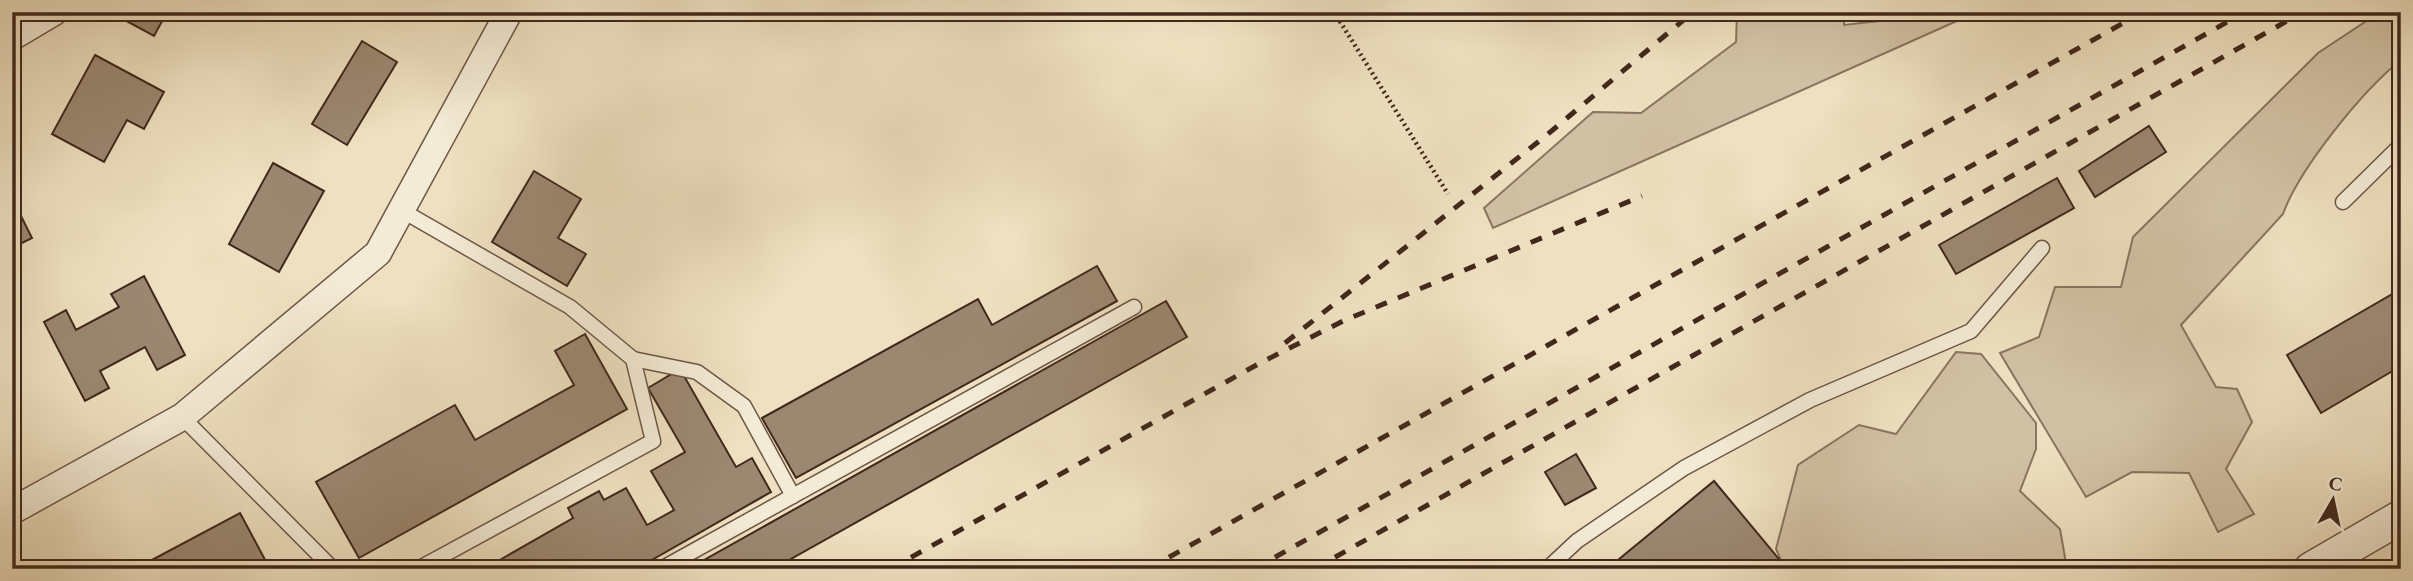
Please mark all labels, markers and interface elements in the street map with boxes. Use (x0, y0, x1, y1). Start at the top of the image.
north arrow (2298, 466, 2368, 536)
text: С (2327, 470, 2344, 497)

